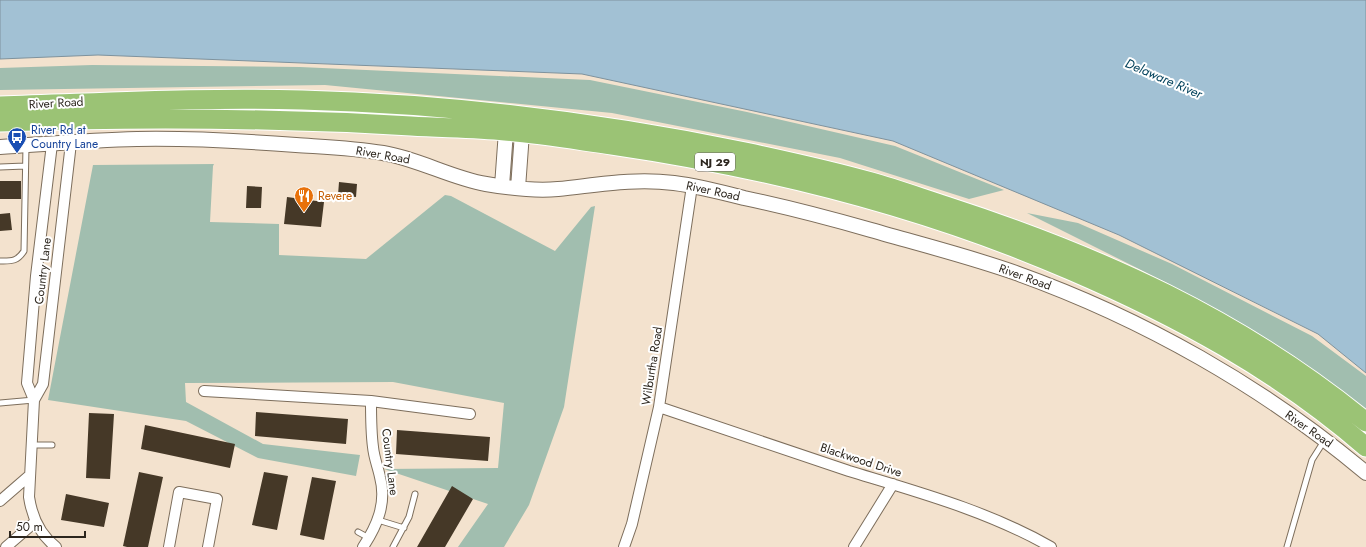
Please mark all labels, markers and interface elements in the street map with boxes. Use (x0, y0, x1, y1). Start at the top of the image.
water label: Delaware River (1122, 54, 1206, 103)
street label: River Road (28, 93, 84, 113)
place label: River Rd at Country Lane (31, 121, 98, 153)
bus stop icon: River Rd at Country Lane (6, 126, 28, 154)
street label: River Road (354, 141, 412, 169)
road number: NJ 29 (695, 153, 735, 171)
street label: River Road (684, 177, 742, 205)
restaurant icon: Revere (293, 185, 315, 213)
place label: Revere (318, 187, 352, 205)
street label: Country Lane (30, 237, 56, 305)
street label: River Road (996, 259, 1054, 295)
street label: Wilburtha Road (637, 325, 667, 407)
street label: River Road (1281, 406, 1337, 452)
street label: Country Lane (377, 428, 403, 496)
street label: Blackwood Drive (818, 438, 904, 482)
scale bar (10, 513, 85, 539)
text: 50 m (16, 518, 43, 536)

